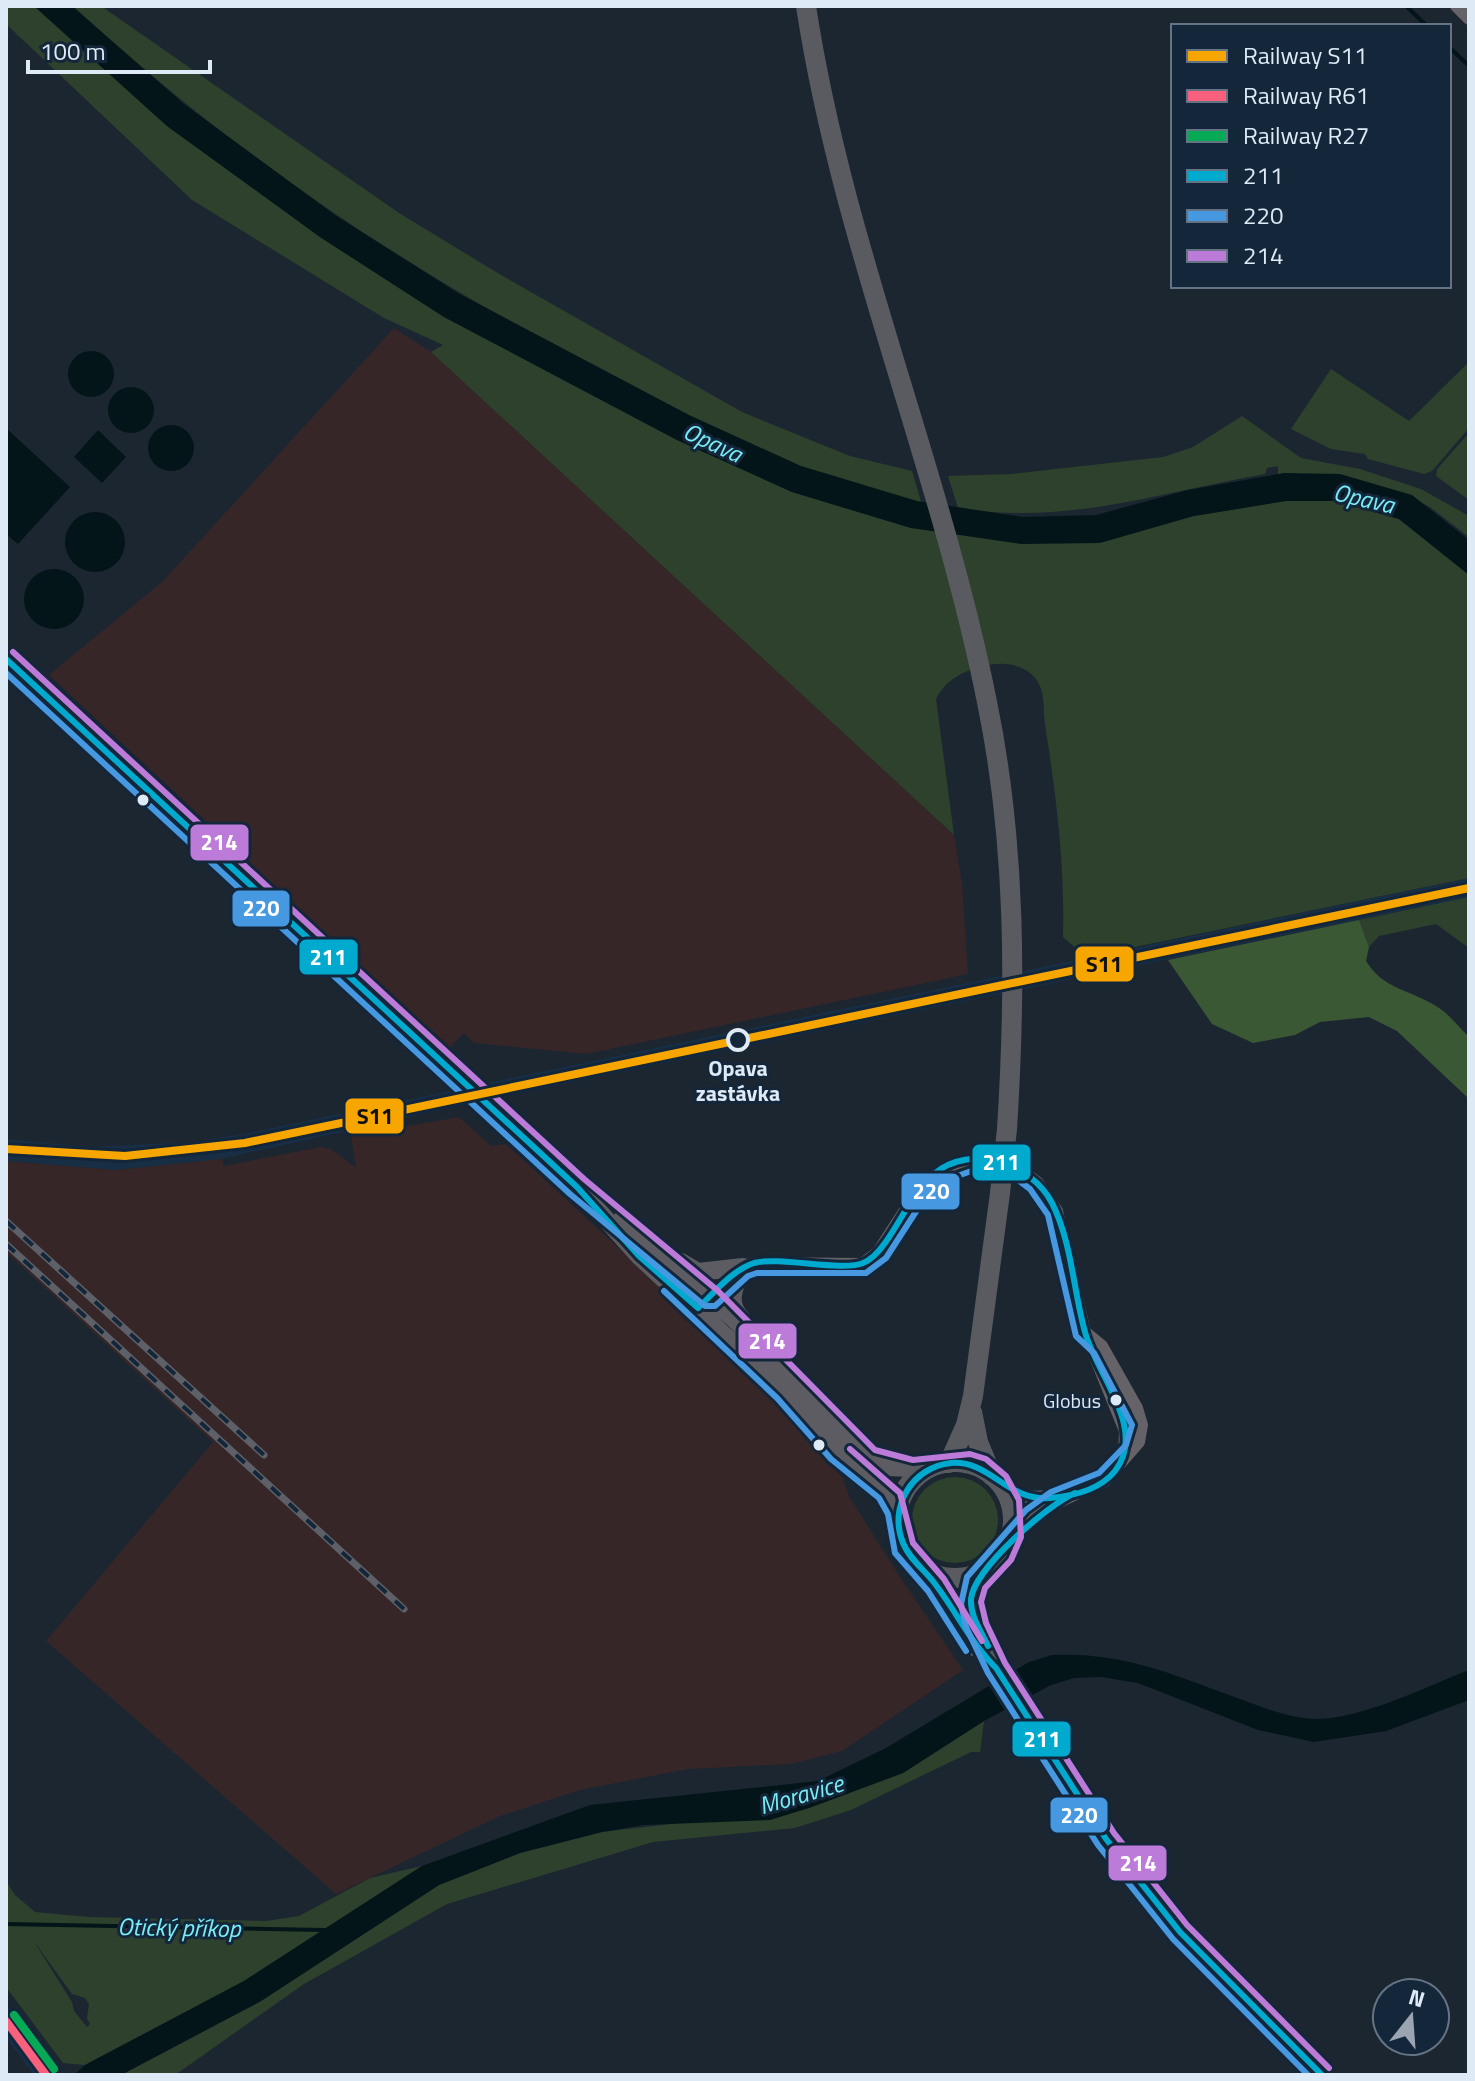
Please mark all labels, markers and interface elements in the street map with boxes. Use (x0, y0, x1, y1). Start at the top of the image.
scale bar (28, 24, 210, 74)
legend (1171, 24, 1451, 288)
text: 100 m (40, 33, 106, 69)
text: Railway S11 (1243, 37, 1367, 73)
text: Railway R61 (1243, 77, 1369, 113)
text: Railway R27 (1243, 117, 1369, 153)
text: 211 (1243, 157, 1283, 193)
text: 220 (1243, 197, 1283, 233)
text: 214 (1243, 237, 1283, 273)
water label: Opava (677, 413, 750, 472)
water label: Opava (1330, 474, 1400, 523)
unlabelled marker (135, 792, 151, 808)
line badge: 214 (189, 823, 250, 862)
text: 214 (201, 825, 237, 859)
line badge: 220 (231, 889, 291, 928)
text: 220 (243, 891, 279, 925)
line badge: 211 (298, 938, 359, 976)
text: 211 (310, 940, 346, 974)
line badge: S11 (1074, 945, 1135, 983)
text: S11 (1086, 947, 1122, 981)
marker: Opava zastávka (727, 1029, 749, 1051)
place label: Opava zastávka (696, 1051, 780, 1110)
line badge: S11 (344, 1097, 405, 1135)
text: S11 (357, 1099, 393, 1133)
line badge: 211 (971, 1143, 1032, 1182)
text: 211 (983, 1145, 1019, 1179)
line badge: 220 (900, 1172, 961, 1211)
text: 220 (913, 1174, 949, 1208)
line badge: 214 (737, 1322, 798, 1360)
text: 214 (749, 1324, 785, 1358)
place label: Globus (1043, 1385, 1101, 1416)
marker: Globus (1108, 1392, 1124, 1408)
unlabelled marker (811, 1437, 827, 1453)
line badge: 211 (1011, 1720, 1072, 1758)
text: 211 (1024, 1722, 1060, 1756)
water label: Moravice (755, 1764, 849, 1823)
line badge: 220 (1049, 1796, 1109, 1834)
text: 220 (1061, 1798, 1097, 1832)
line badge: 214 (1107, 1844, 1168, 1882)
text: 214 (1120, 1846, 1156, 1880)
water label: Otický příkop (117, 1908, 242, 1946)
north arrow (1371, 1977, 1451, 2057)
text: N (1405, 1979, 1429, 2016)

